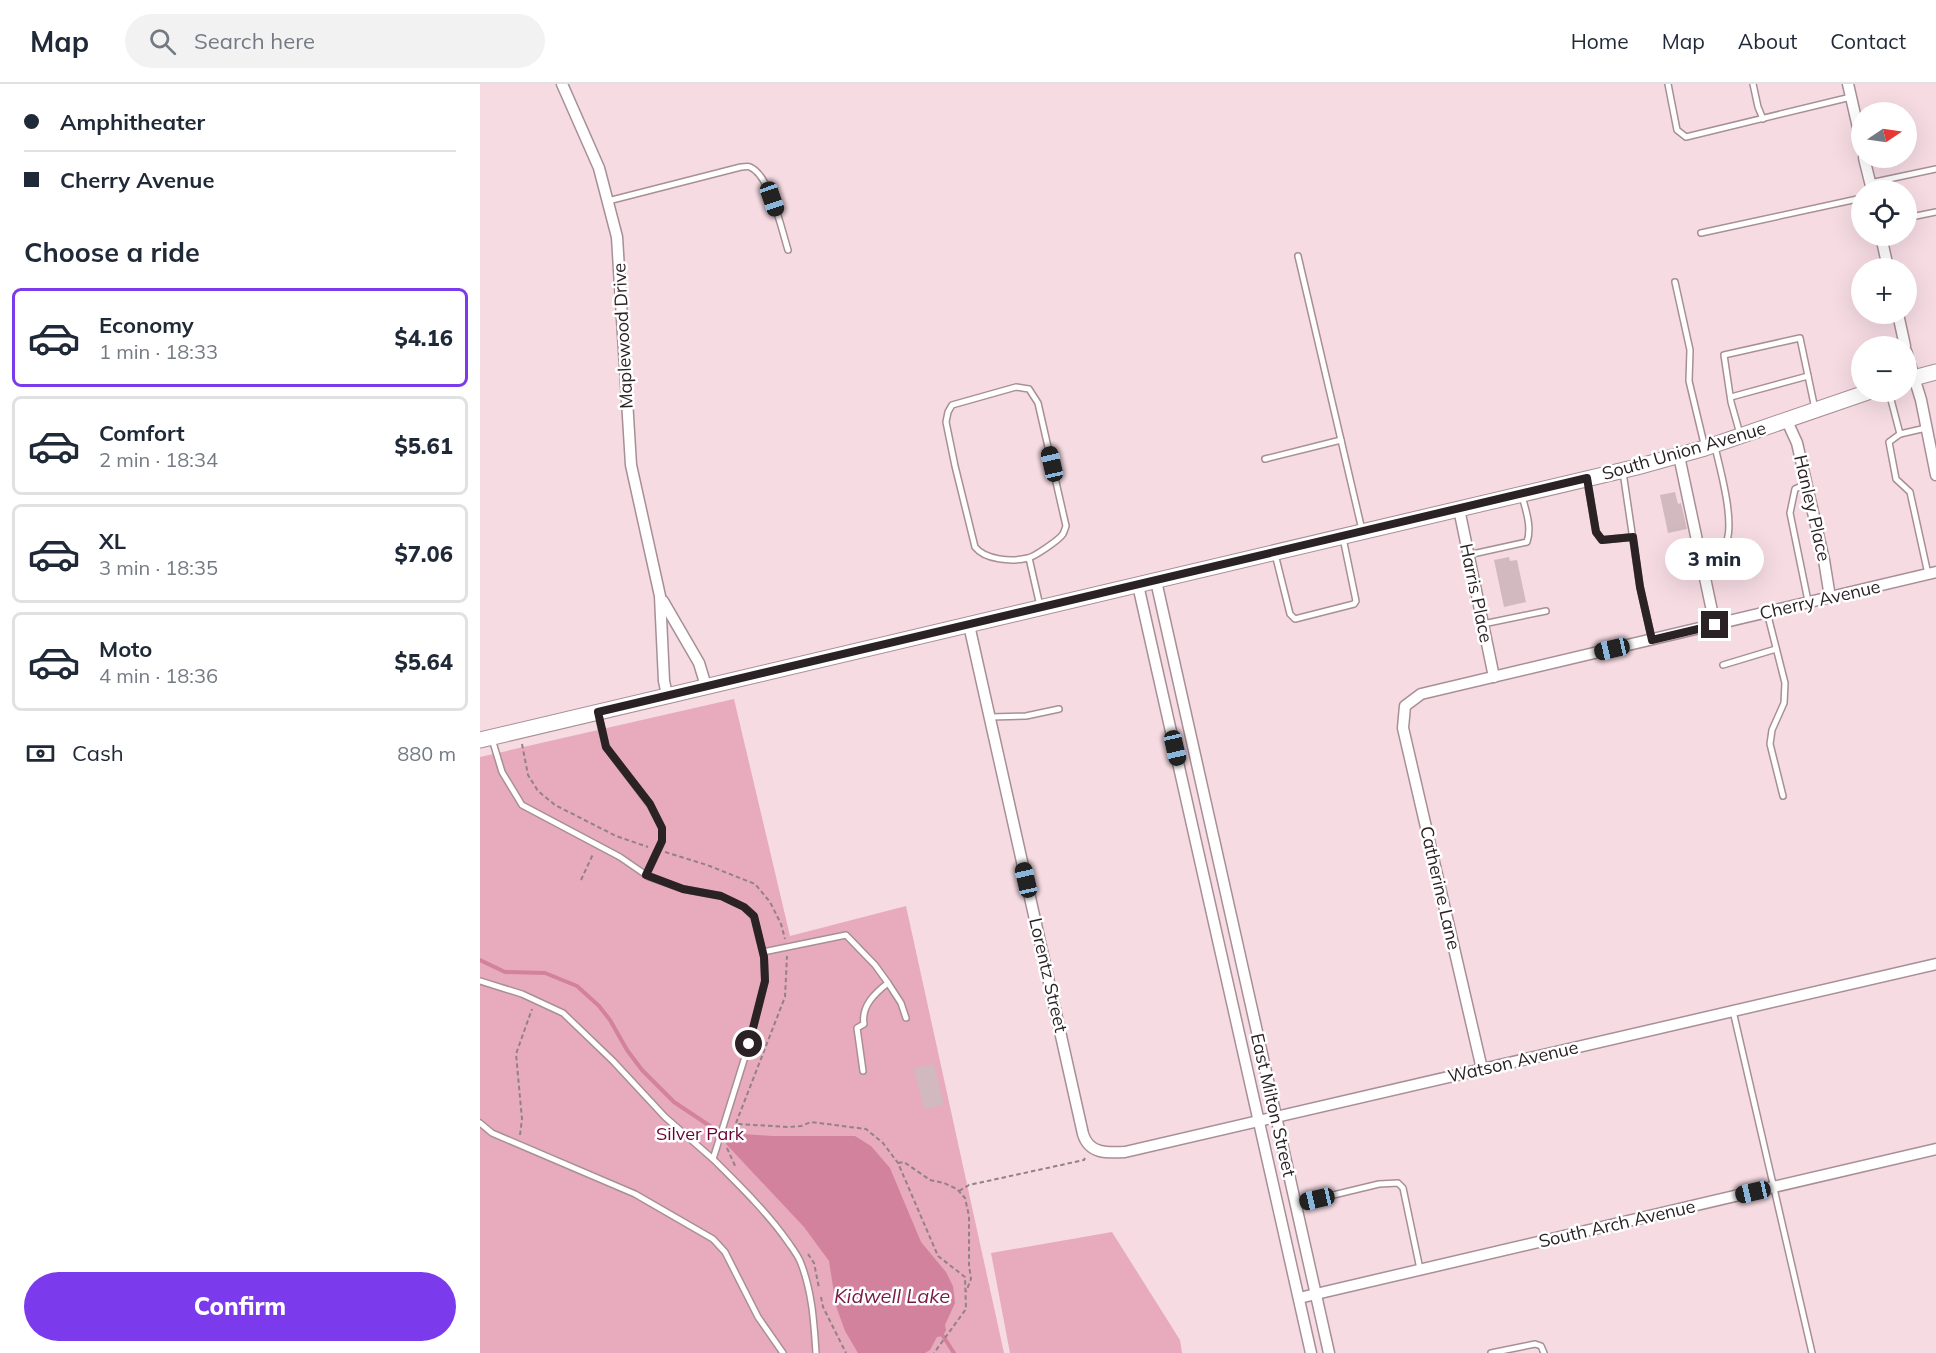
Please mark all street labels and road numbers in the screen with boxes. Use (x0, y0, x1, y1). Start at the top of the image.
street label: Maplewood Drive (607, 262, 638, 410)
street label: South Union Avenue (1599, 416, 1769, 485)
street label: Hanley Place (1789, 452, 1836, 563)
street label: Harris Place (1455, 541, 1498, 645)
street label: Cherry Avenue (1757, 574, 1883, 625)
street label: Catherine Lane (1415, 824, 1466, 952)
street label: Lorentz Street (1024, 915, 1073, 1034)
street label: East Milton Street (1246, 1031, 1301, 1179)
street label: Watson Avenue (1445, 1035, 1580, 1088)
street label: South Arch Avenue (1536, 1194, 1697, 1253)

